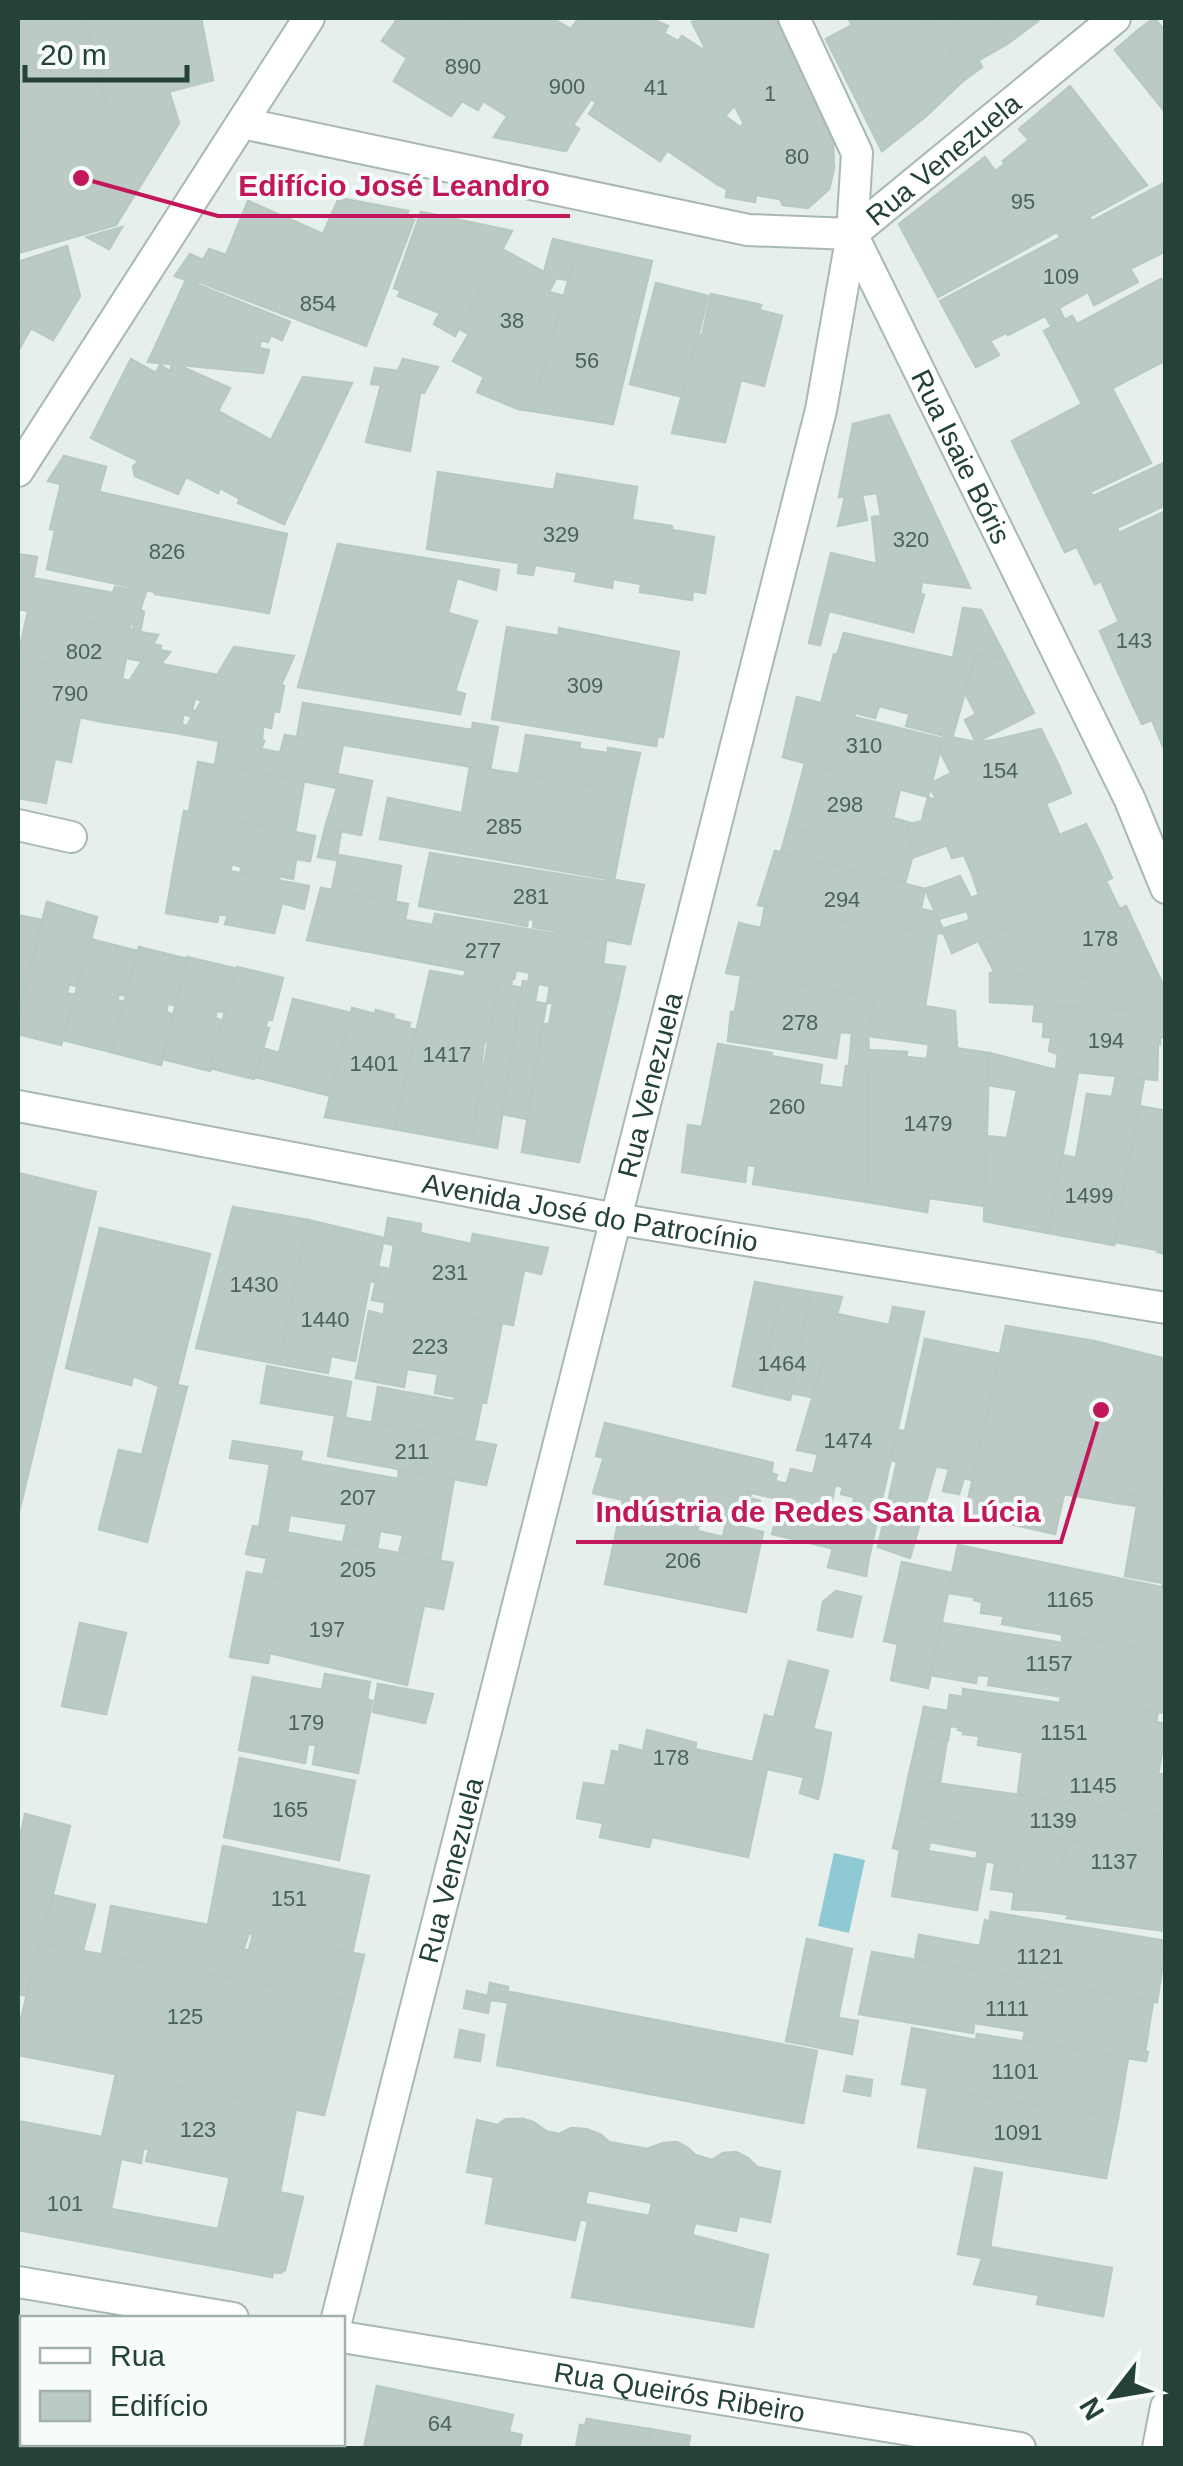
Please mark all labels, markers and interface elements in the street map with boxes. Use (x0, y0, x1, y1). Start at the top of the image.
scale bar (25, 20, 188, 82)
text: 20 m (40, 38, 107, 71)
house number: 890 (445, 54, 481, 79)
house number: 900 (549, 74, 585, 99)
house number: 41 (644, 75, 668, 100)
house number: 1 (764, 81, 776, 106)
street label: Rua Venezuela (860, 87, 1027, 231)
house number: 80 (785, 144, 809, 169)
callout: Edifício José Leandro (218, 156, 570, 216)
text: Edifício José Leandro (238, 169, 550, 202)
house number: 95 (1011, 189, 1035, 214)
house number: 109 (1043, 264, 1079, 289)
house number: 854 (300, 291, 336, 316)
house number: 38 (500, 308, 524, 333)
house number: 56 (575, 348, 599, 373)
street label: Rua Isaie Bóris (906, 365, 1017, 549)
house number: 329 (543, 522, 579, 547)
house number: 320 (893, 527, 929, 552)
house number: 826 (149, 539, 185, 564)
house number: 143 (1116, 628, 1152, 653)
house number: 802 (66, 639, 102, 664)
house number: 309 (567, 673, 603, 698)
house number: 790 (52, 681, 88, 706)
house number: 310 (846, 733, 882, 758)
house number: 154 (982, 758, 1018, 783)
house number: 298 (827, 792, 863, 817)
house number: 285 (486, 814, 522, 839)
house number: 281 (513, 884, 549, 909)
house number: 294 (824, 887, 860, 912)
house number: 178 (1082, 926, 1118, 951)
house number: 277 (465, 938, 501, 963)
street label: Rua Venezuela (611, 989, 688, 1181)
house number: 278 (782, 1010, 818, 1035)
house number: 194 (1088, 1028, 1124, 1053)
house number: 1417 (423, 1042, 471, 1067)
house number: 1401 (350, 1051, 398, 1076)
house number: 260 (769, 1094, 805, 1119)
house number: 1479 (904, 1111, 952, 1136)
street label: Avenida José do Patrocínio (420, 1167, 760, 1257)
house number: 1499 (1065, 1183, 1113, 1208)
house number: 231 (432, 1260, 468, 1285)
house number: 1430 (230, 1272, 278, 1297)
house number: 1440 (301, 1307, 349, 1332)
house number: 223 (412, 1334, 448, 1359)
house number: 1464 (758, 1351, 806, 1376)
house number: 1474 (824, 1428, 872, 1453)
house number: 211 (394, 1439, 430, 1464)
callout: Indústria de Redes Santa Lúcia (576, 1482, 1061, 1542)
house number: 207 (340, 1485, 376, 1510)
text: Indústria de Redes Santa Lúcia (595, 1495, 1041, 1528)
house number: 206 (665, 1548, 701, 1573)
house number: 205 (340, 1557, 376, 1582)
house number: 1165 (1046, 1587, 1094, 1612)
house number: 197 (309, 1617, 345, 1642)
house number: 1157 (1025, 1651, 1073, 1676)
house number: 179 (288, 1710, 324, 1735)
house number: 1151 (1040, 1720, 1088, 1745)
house number: 178 (653, 1745, 689, 1770)
house number: 1145 (1069, 1773, 1117, 1798)
street label: Rua Venezuela (412, 1774, 489, 1966)
house number: 165 (272, 1797, 308, 1822)
house number: 1139 (1029, 1808, 1077, 1833)
house number: 1137 (1090, 1849, 1138, 1874)
house number: 151 (271, 1886, 307, 1911)
house number: 1121 (1016, 1944, 1064, 1969)
house number: 1111 (985, 1996, 1029, 2021)
house number: 125 (167, 2004, 203, 2029)
house number: 1101 (991, 2059, 1039, 2084)
house number: 123 (180, 2117, 216, 2142)
house number: 1091 (994, 2120, 1042, 2145)
house number: 101 (47, 2191, 83, 2216)
legend (20, 2316, 345, 2446)
text: Rua (110, 2339, 165, 2372)
north arrow (1063, 2346, 1163, 2446)
street label: Rua Queirós Ribeiro (552, 2356, 807, 2428)
text: Edifício (110, 2389, 208, 2422)
text: N (1074, 2392, 1110, 2425)
house number: 64 (428, 2411, 452, 2436)

